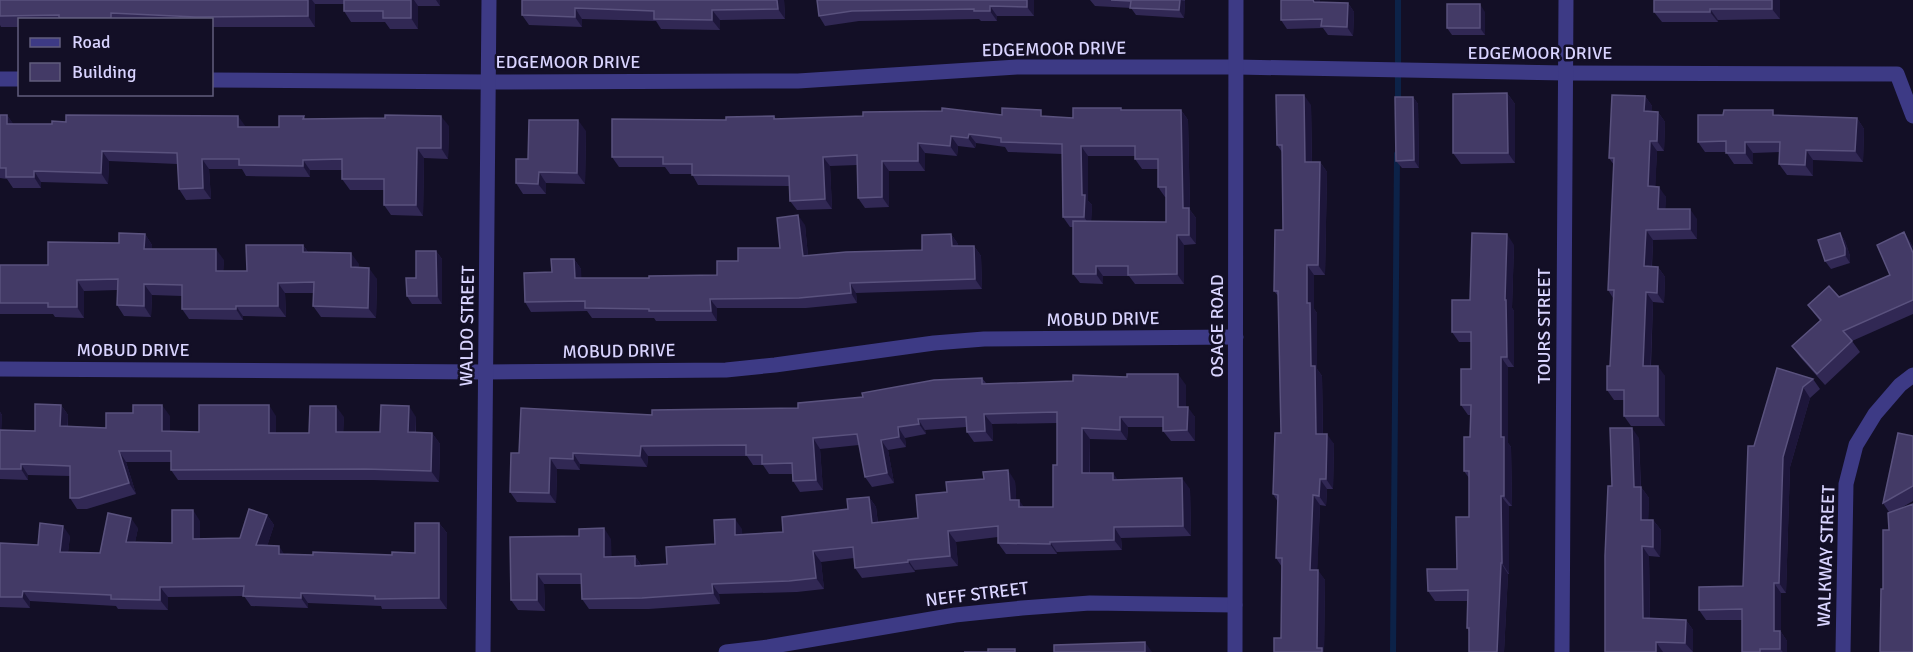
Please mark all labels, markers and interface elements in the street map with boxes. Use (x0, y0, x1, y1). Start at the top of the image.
legend (18, 18, 213, 96)
text: Road (72, 31, 111, 53)
street label: EDGEMOOR DRIVE (981, 37, 1127, 61)
street label: EDGEMOOR DRIVE (1468, 42, 1612, 64)
street label: EDGEMOOR DRIVE (496, 51, 640, 73)
text: Building (72, 61, 136, 83)
street label: WALDO STREET (455, 265, 479, 387)
street label: TOURS STREET (1533, 268, 1555, 384)
street label: OSAGE ROAD (1206, 274, 1228, 378)
street label: MOBUD DRIVE (1046, 307, 1160, 331)
street label: MOBUD DRIVE (76, 339, 190, 361)
street label: MOBUD DRIVE (562, 339, 676, 363)
street label: WALKWAY STREET (1813, 484, 1839, 627)
street label: NEFF STREET (924, 577, 1030, 611)

